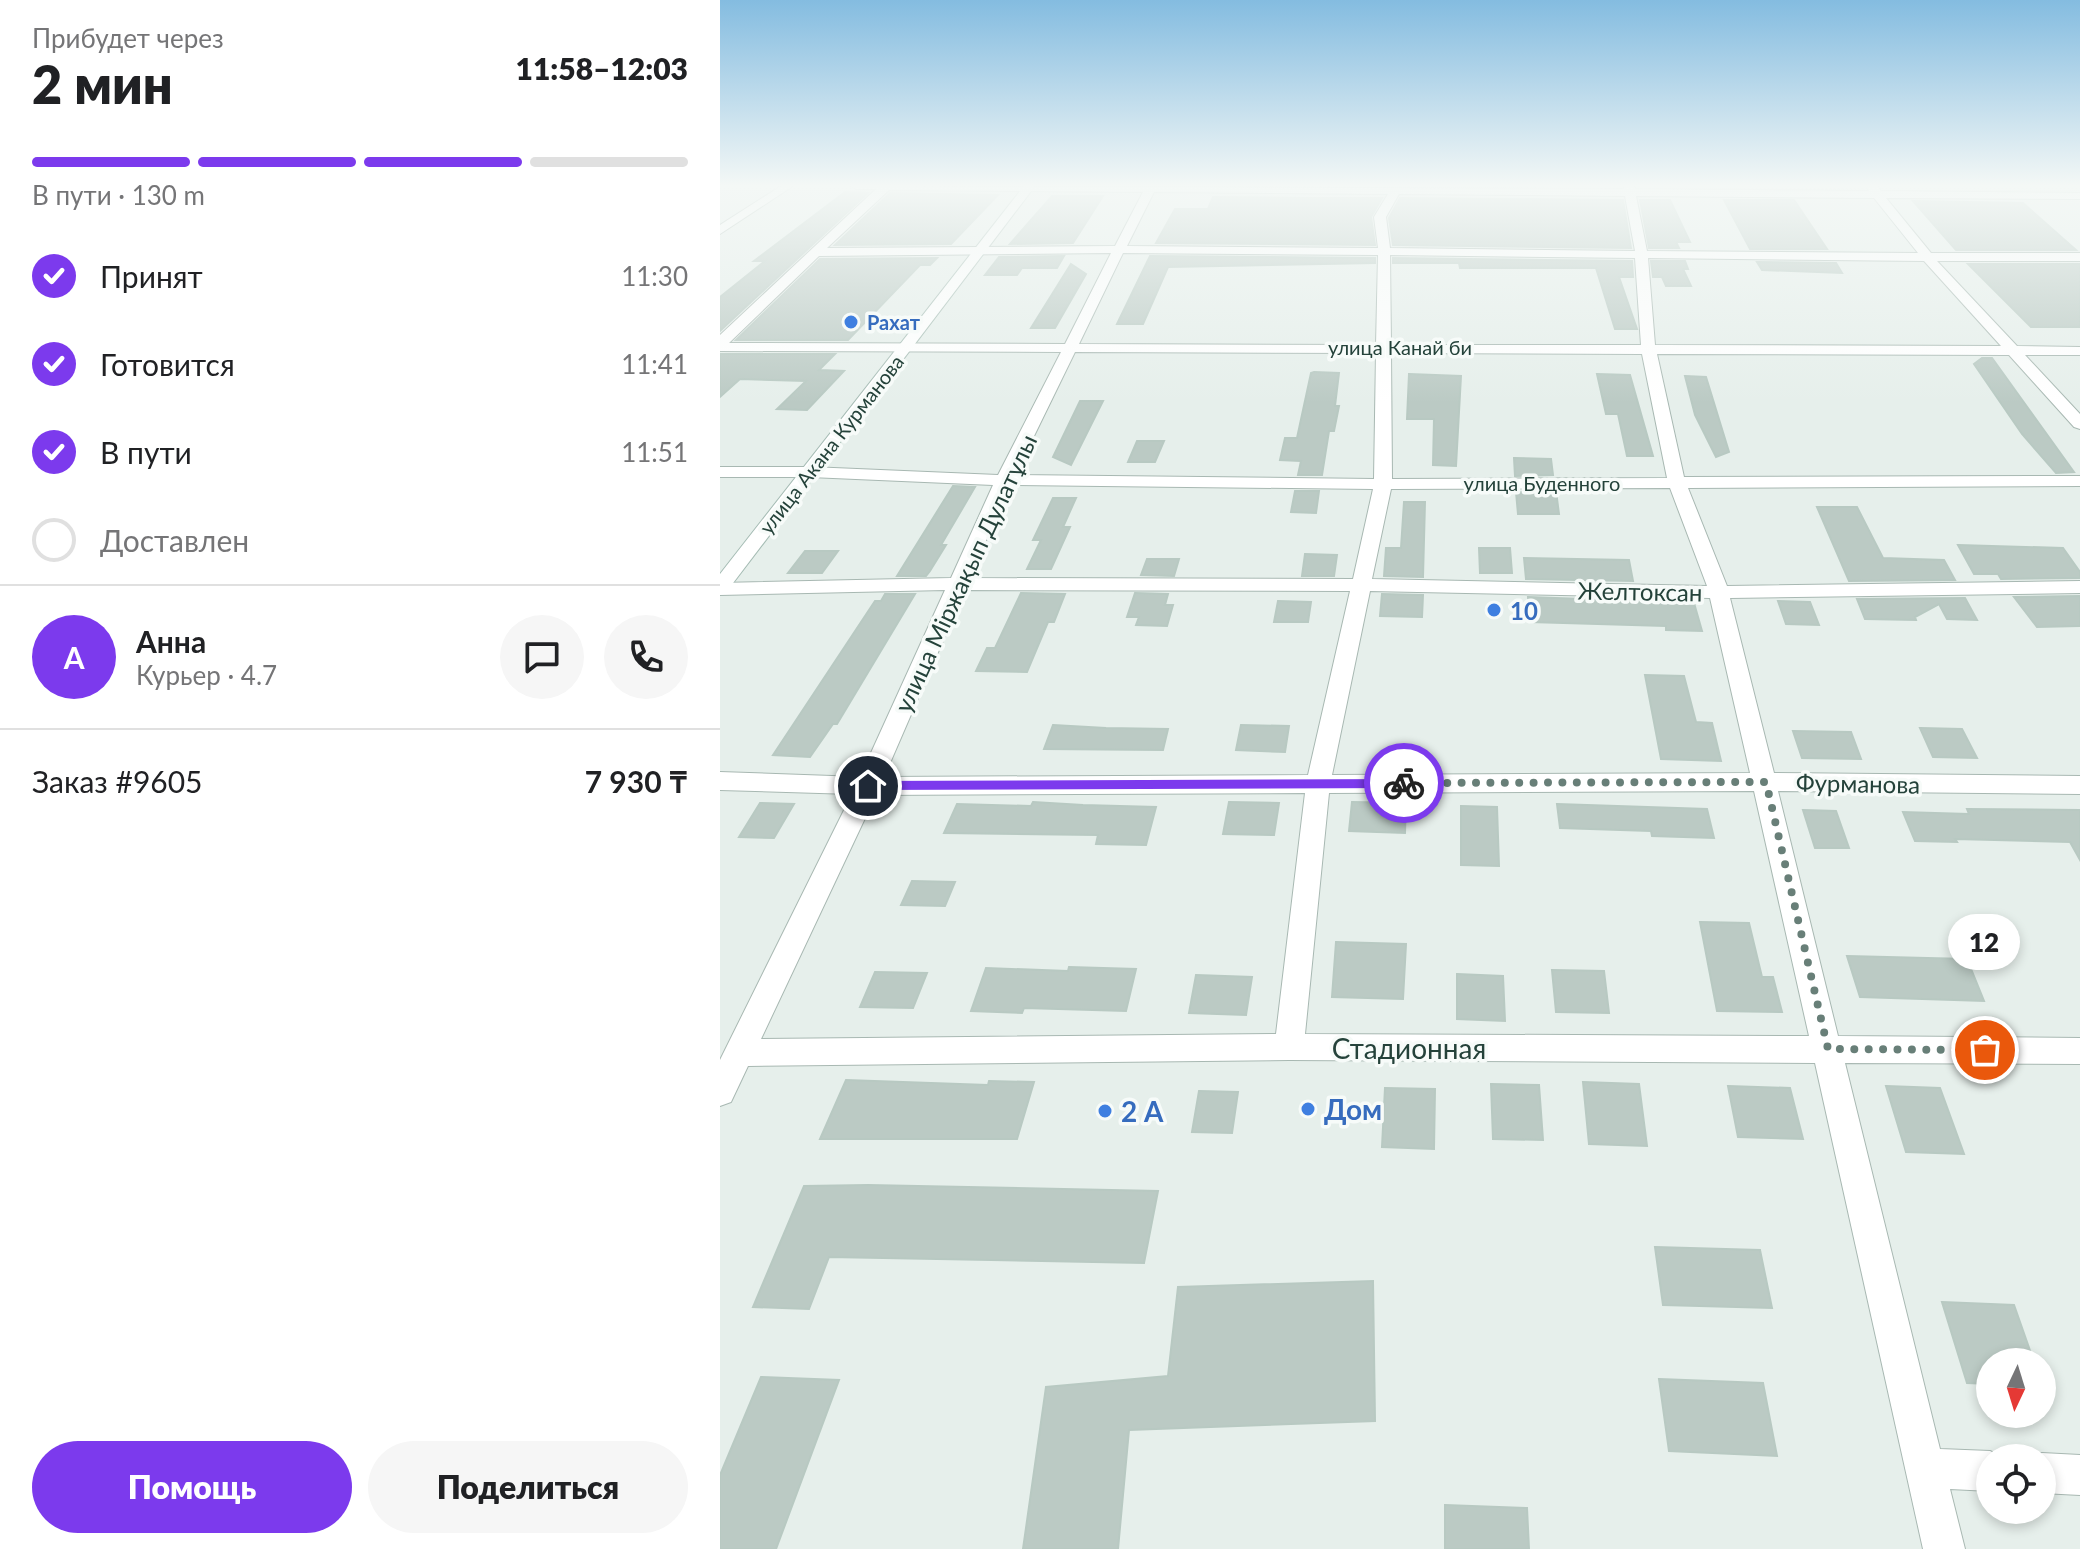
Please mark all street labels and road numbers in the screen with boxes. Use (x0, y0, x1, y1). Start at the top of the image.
street label: улица Канай би (1328, 335, 1472, 359)
street label: улица Акана Курманова (754, 350, 908, 538)
street label: улица Міржақып Дулатұлы (888, 429, 1042, 717)
street label: улица Буденного (1464, 471, 1620, 495)
street label: Желтоксан (1577, 575, 1703, 607)
street label: Фурманова (1796, 767, 1920, 799)
street label: Стадионная (1332, 1031, 1486, 1065)

